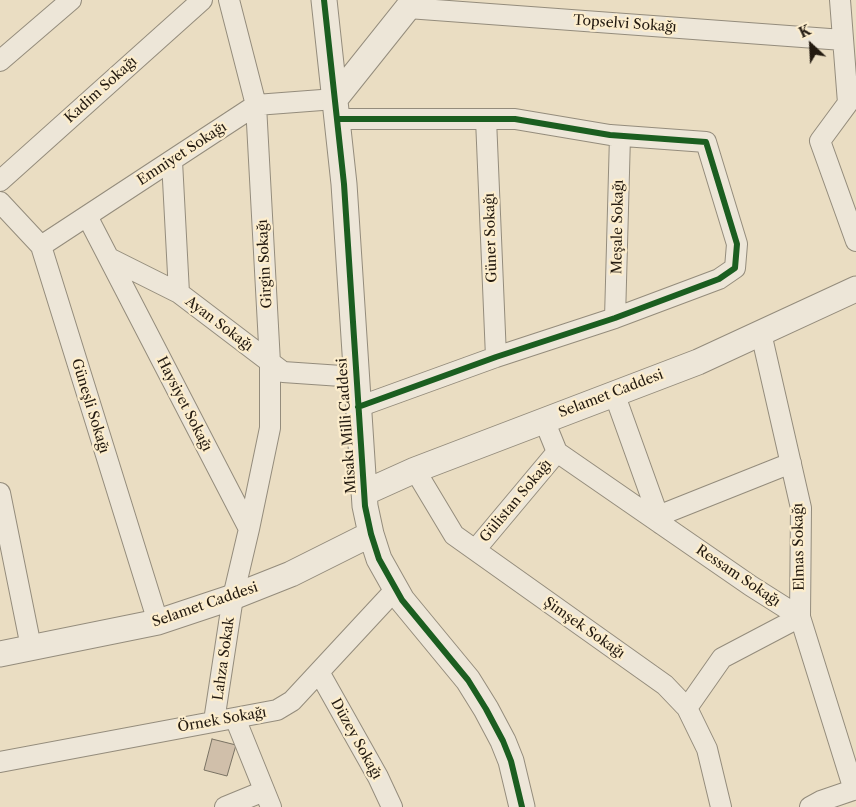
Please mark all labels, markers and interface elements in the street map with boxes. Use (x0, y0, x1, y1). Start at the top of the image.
street label: Topselvi Sokağı (573, 12, 677, 36)
north arrow (786, 20, 836, 70)
text: K (796, 21, 814, 42)
street label: Kadim Sokağı (61, 53, 141, 127)
street label: Emniyet Sokağı (134, 119, 230, 189)
street label: Meşale Sokağı (609, 180, 627, 274)
street label: Güner Sokağı (481, 193, 501, 283)
street label: Girgin Sokağı (254, 219, 276, 309)
street label: Ayan Sokağı (182, 293, 256, 355)
street label: Haysiyet Sokağı (153, 354, 215, 454)
street label: Güneşli Sokağı (68, 357, 112, 455)
street label: Misakı Milli Caddesi (334, 358, 360, 494)
street label: Selamet Caddesi (556, 366, 666, 422)
street label: Gülistan Sokağı (477, 456, 555, 546)
street label: Elmas Sokağı (790, 503, 808, 591)
street label: Ressam Sokağı (693, 542, 783, 610)
street label: Selamet Caddesi (150, 579, 260, 631)
street label: Şimşek Sokağı (540, 594, 628, 662)
street label: Lahza Sokak (210, 616, 238, 702)
street label: Düzey Sokağı (327, 696, 385, 782)
street label: Örnek Sokağı (176, 704, 268, 736)

